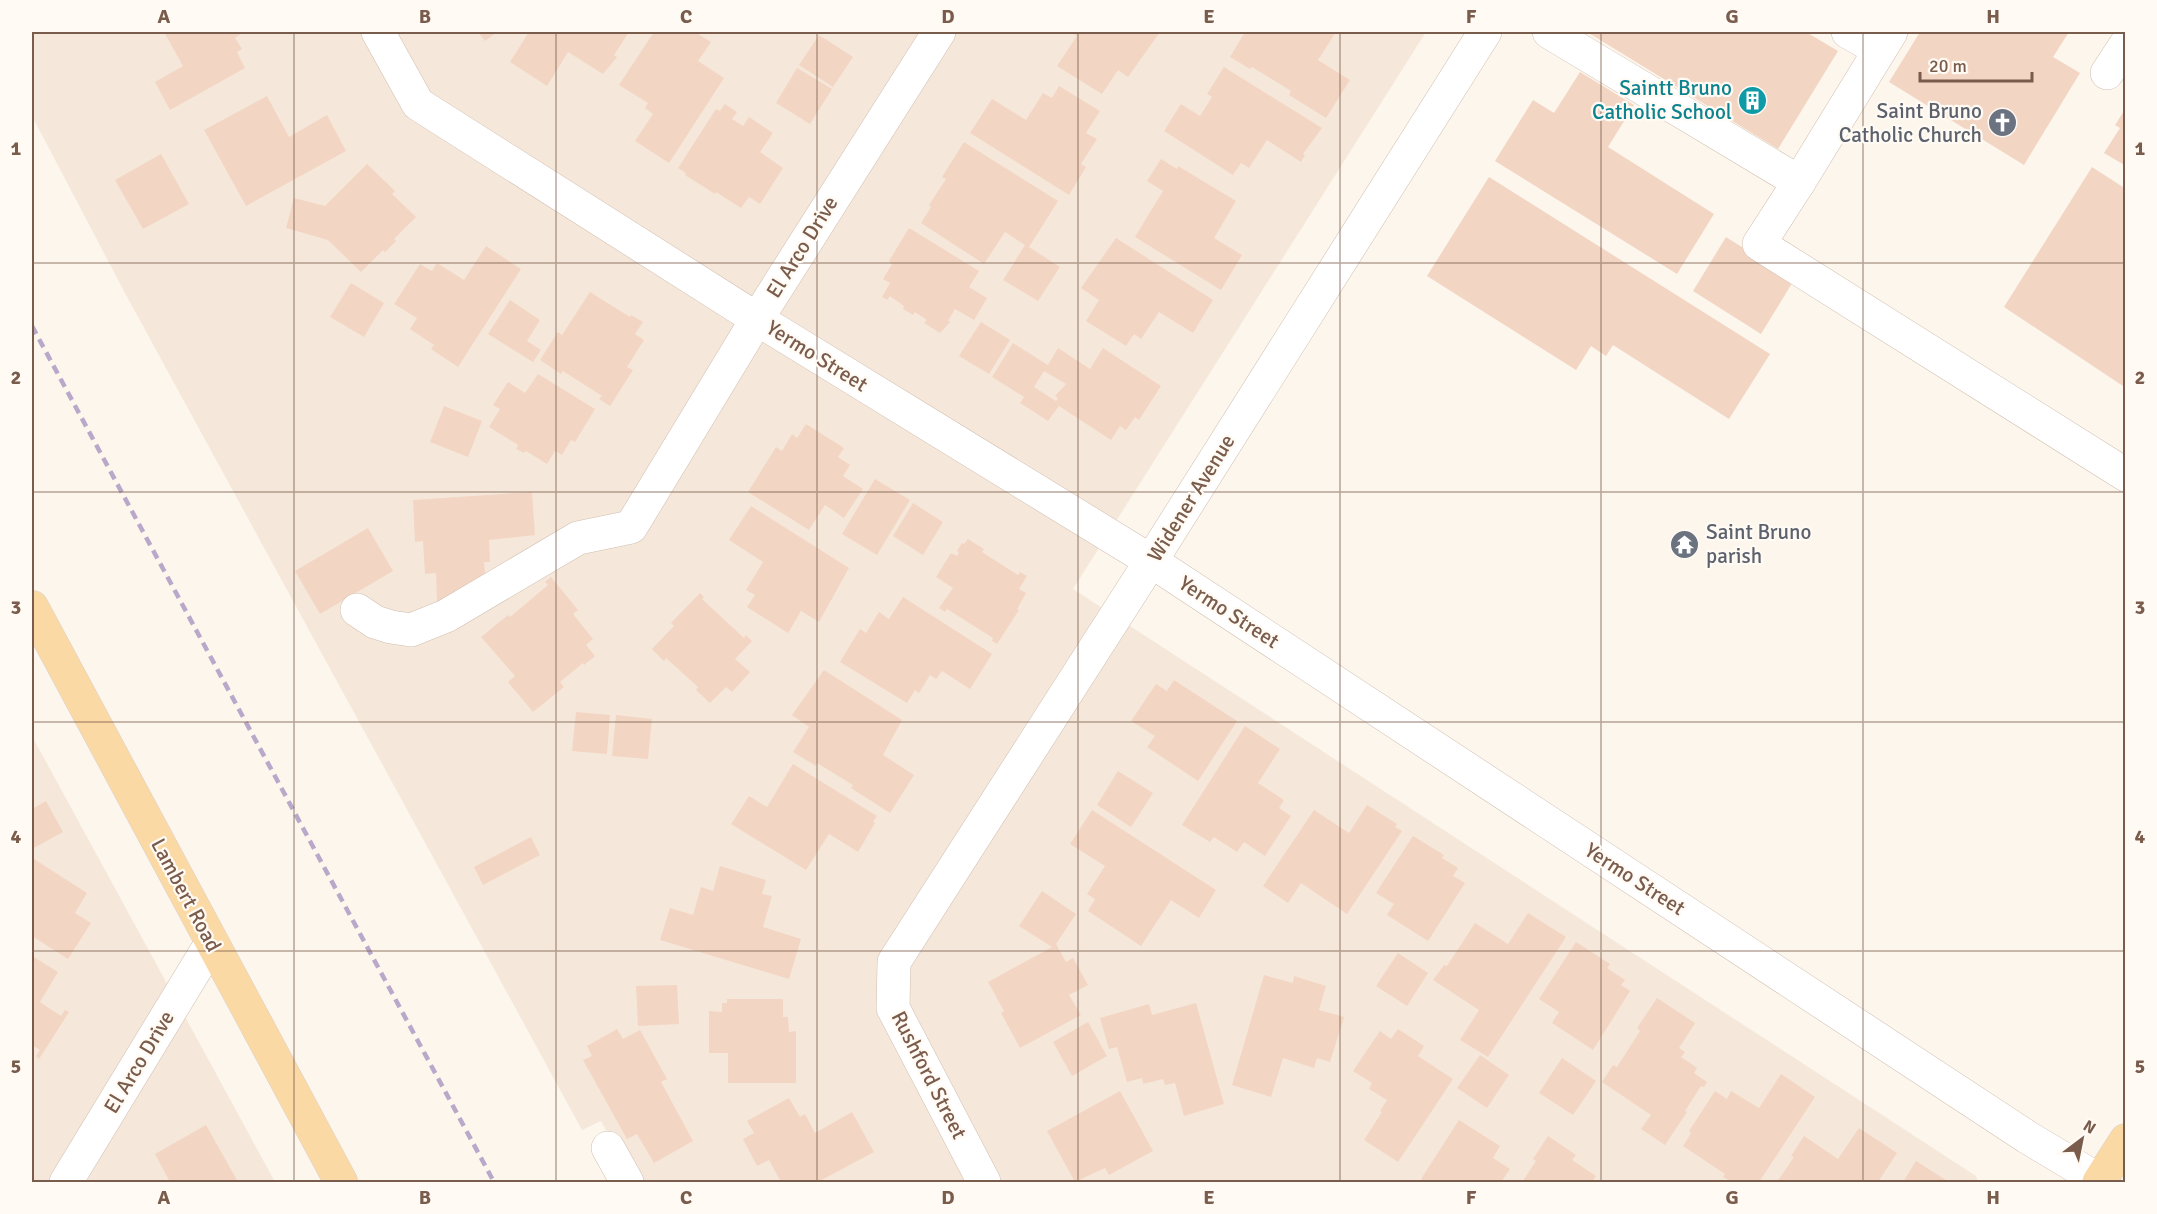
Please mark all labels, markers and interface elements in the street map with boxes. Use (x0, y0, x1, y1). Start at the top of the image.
text: A (158, 4, 171, 29)
text: B (419, 4, 431, 29)
text: C (680, 4, 692, 29)
text: D (941, 4, 955, 29)
text: E (1203, 4, 1215, 29)
text: F (1466, 4, 1477, 29)
text: G (1725, 4, 1739, 29)
text: H (1986, 4, 2000, 29)
scale bar (1920, 45, 2032, 83)
text: 20 m (1929, 55, 1967, 77)
place label: Saintt Bruno Catholic School (1592, 75, 1732, 125)
building icon: Saintt Bruno Catholic School (1737, 84, 1769, 116)
place label: Saint Bruno Catholic Church (1839, 98, 1982, 148)
church icon: Saint Bruno Catholic Church (1987, 107, 2019, 139)
text: 1 (11, 136, 22, 161)
text: 1 (2135, 136, 2146, 161)
street label: El Arco Drive (760, 191, 844, 303)
street label: Yermo Street (762, 315, 872, 397)
text: 2 (11, 365, 21, 390)
text: 2 (2135, 365, 2145, 390)
street label: Widener Avenue (1142, 430, 1240, 566)
place label: Saint Bruno parish (1706, 519, 1811, 569)
temple icon: Saint Bruno parish (1669, 528, 1701, 560)
street label: Yermo Street (1174, 570, 1284, 654)
text: 3 (11, 595, 21, 620)
text: 3 (2135, 595, 2145, 620)
text: 4 (11, 824, 22, 849)
text: 4 (2135, 824, 2146, 849)
street label: Lambert Road (145, 834, 227, 956)
street label: Yermo Street (1580, 837, 1690, 921)
street label: El Arco Drive (98, 1006, 180, 1118)
street label: Rushford Street (886, 1007, 972, 1143)
text: 5 (11, 1054, 21, 1079)
text: 5 (2135, 1054, 2145, 1079)
north arrow (2052, 1109, 2112, 1169)
text: N (2079, 1116, 2099, 1139)
text: A (158, 1185, 171, 1210)
text: B (419, 1185, 431, 1210)
text: C (680, 1185, 692, 1210)
text: D (941, 1185, 955, 1210)
text: E (1203, 1185, 1215, 1210)
text: F (1466, 1185, 1477, 1210)
text: G (1725, 1185, 1739, 1210)
text: H (1986, 1185, 2000, 1210)

